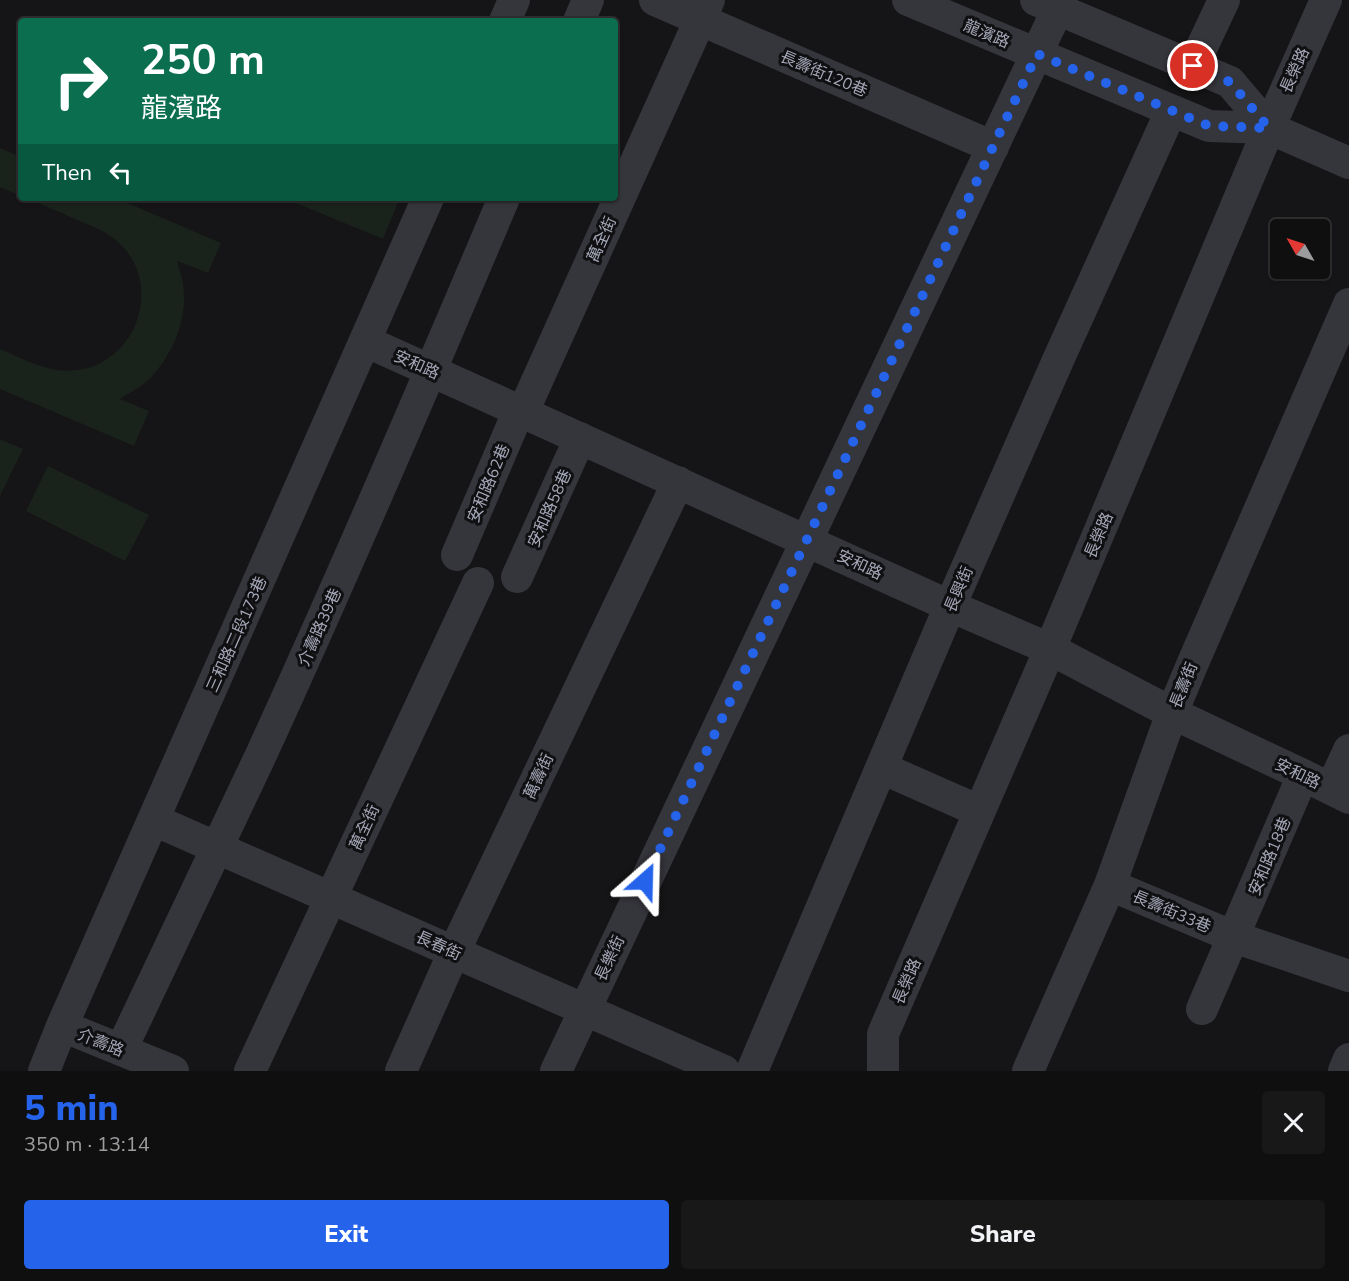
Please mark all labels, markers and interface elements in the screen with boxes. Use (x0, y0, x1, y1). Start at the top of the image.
street label: 龍濱路 (960, 14, 1013, 53)
text: 250 m (141, 32, 265, 89)
pin (1167, 40, 1218, 91)
icon: right (42, 42, 120, 120)
street label: 長榮路 (1275, 44, 1315, 97)
street label: 長壽街120巷 (777, 46, 871, 102)
icon: arrive (1176, 49, 1209, 82)
text: 龍濱路 (141, 90, 222, 127)
icon: left (104, 156, 137, 189)
text: Then (42, 158, 92, 188)
street label: 萬全街 (582, 213, 622, 266)
north arrow (1270, 219, 1330, 279)
map controls (1270, 219, 1330, 279)
street label: 安和路 (390, 345, 443, 385)
street label: 安和路62巷 (463, 441, 515, 526)
street label: 安和路58巷 (523, 466, 577, 551)
street label: 長榮路 (1079, 509, 1118, 562)
street label: 安和路 (833, 545, 886, 585)
street label: 長興街 (939, 563, 978, 616)
street label: 三和路二段173巷 (201, 573, 272, 696)
street label: 介壽路39巷 (293, 585, 347, 670)
street label: 長壽街 (1165, 659, 1203, 712)
street label: 萬壽街 (519, 750, 559, 803)
street label: 安和路 (1271, 753, 1324, 794)
street label: 萬全街 (345, 801, 385, 854)
street label: 安和路18巷 (1244, 814, 1296, 899)
position arrow (613, 849, 677, 913)
street label: 長壽街33巷 (1129, 886, 1214, 938)
street label: 長春街 (412, 926, 465, 966)
street label: 長樂街 (590, 932, 630, 985)
street label: 長榮路 (887, 955, 926, 1008)
street label: 介壽路 (74, 1024, 127, 1062)
text: 5 min (24, 1084, 119, 1133)
button: close (1262, 1091, 1325, 1154)
text: 350 m · 13:14 (24, 1131, 150, 1158)
button: Exit (24, 1200, 669, 1269)
button: Share (681, 1200, 1325, 1269)

